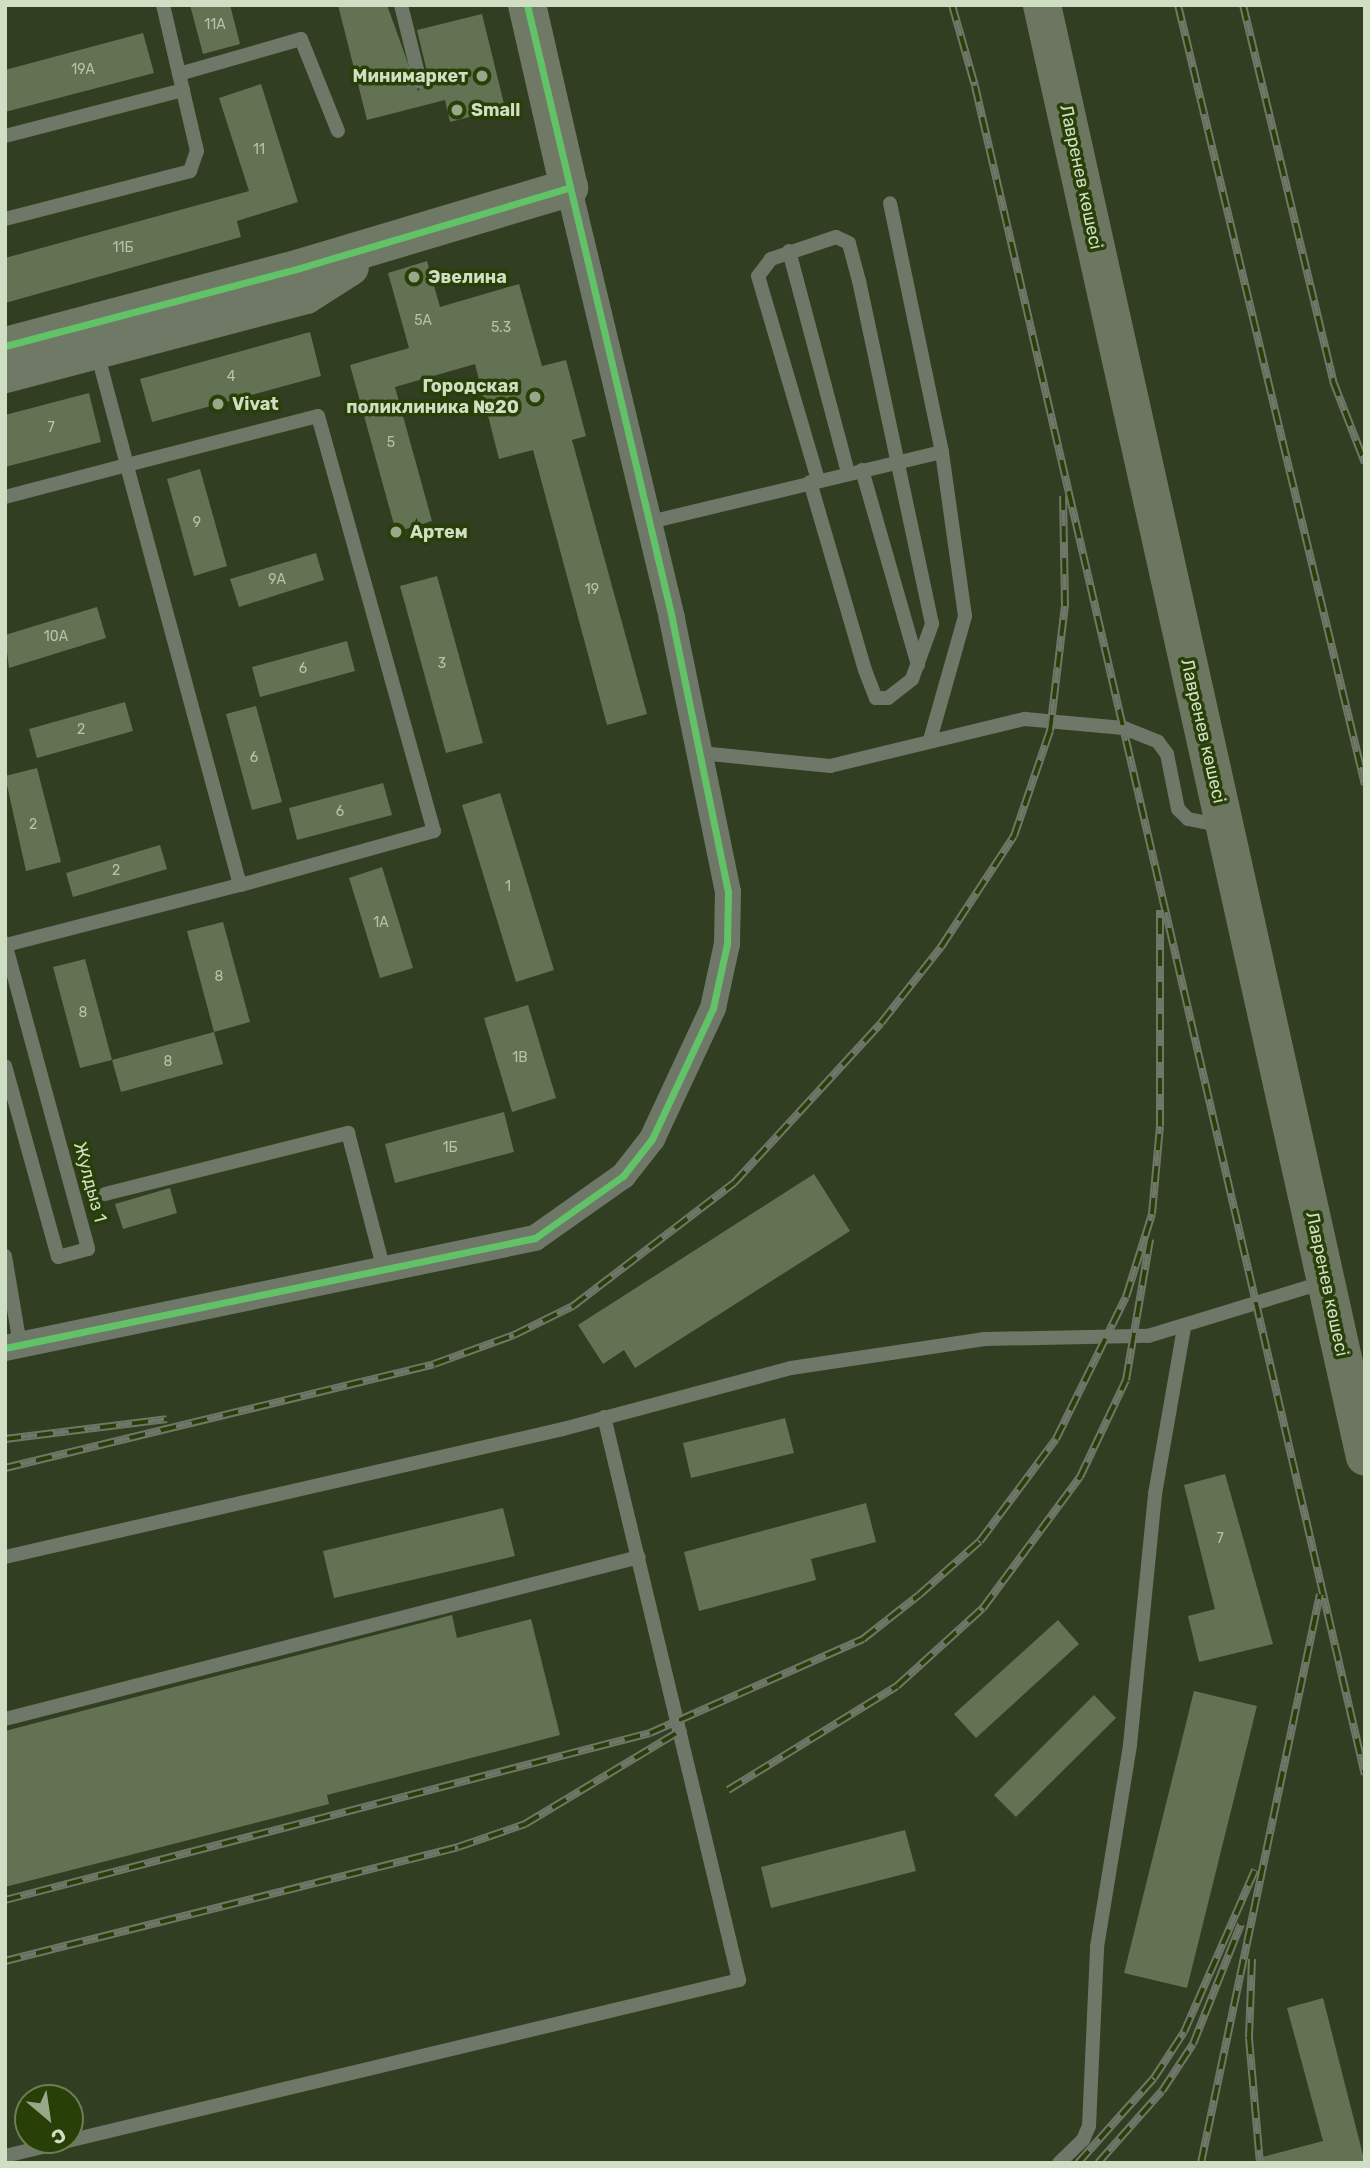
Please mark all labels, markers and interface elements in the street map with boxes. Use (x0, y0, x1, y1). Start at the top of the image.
house number: 11А (204, 17, 226, 33)
house number: 19А (71, 62, 95, 78)
place label: Минимаркет (353, 65, 468, 87)
marker: Минимаркет (474, 68, 490, 84)
place label: Small (471, 99, 520, 121)
marker: Small (449, 102, 465, 118)
street label: Лавренев көшесі (1055, 103, 1107, 251)
house number: 11 (253, 142, 265, 158)
house number: 11Б (113, 240, 133, 256)
place label: Эвелина (428, 266, 507, 288)
marker: Эвелина (406, 269, 422, 285)
house number: 5А (414, 313, 432, 329)
house number: 5.3 (491, 320, 511, 336)
house number: 4 (227, 369, 235, 385)
place label: Городская поликлиника №20 (346, 376, 519, 418)
marker: Городская поликлиника №20 (525, 387, 545, 407)
place label: Vivat (232, 393, 279, 415)
marker: Vivat (210, 396, 226, 412)
house number: 7 (47, 420, 55, 436)
house number: 5 (387, 435, 395, 451)
house number: 9 (193, 515, 201, 531)
place label: Артем (410, 521, 468, 543)
marker: Артем (388, 524, 404, 540)
house number: 9А (268, 572, 286, 588)
house number: 19 (585, 582, 599, 598)
house number: 10А (44, 629, 68, 645)
house number: 3 (438, 656, 446, 672)
street label: Лавренев көшесі (1176, 657, 1230, 805)
house number: 6 (299, 661, 307, 677)
house number: 2 (77, 722, 85, 738)
house number: 6 (250, 750, 258, 766)
house number: 6 (336, 804, 344, 820)
house number: 2 (29, 817, 37, 833)
house number: 2 (112, 863, 120, 879)
house number: 1 (505, 879, 511, 895)
house number: 1А (373, 915, 389, 931)
house number: 8 (215, 969, 223, 985)
house number: 8 (79, 1005, 87, 1021)
house number: 1В (512, 1050, 528, 1066)
house number: 8 (164, 1054, 172, 1070)
street label: Жулдыз 1 (69, 1139, 111, 1225)
house number: 1Б (443, 1140, 457, 1156)
street label: Лавренев көшесі (1301, 1210, 1353, 1358)
house number: 7 (1216, 1531, 1224, 1547)
north arrow (14, 2084, 84, 2154)
text: С (47, 2123, 70, 2149)

